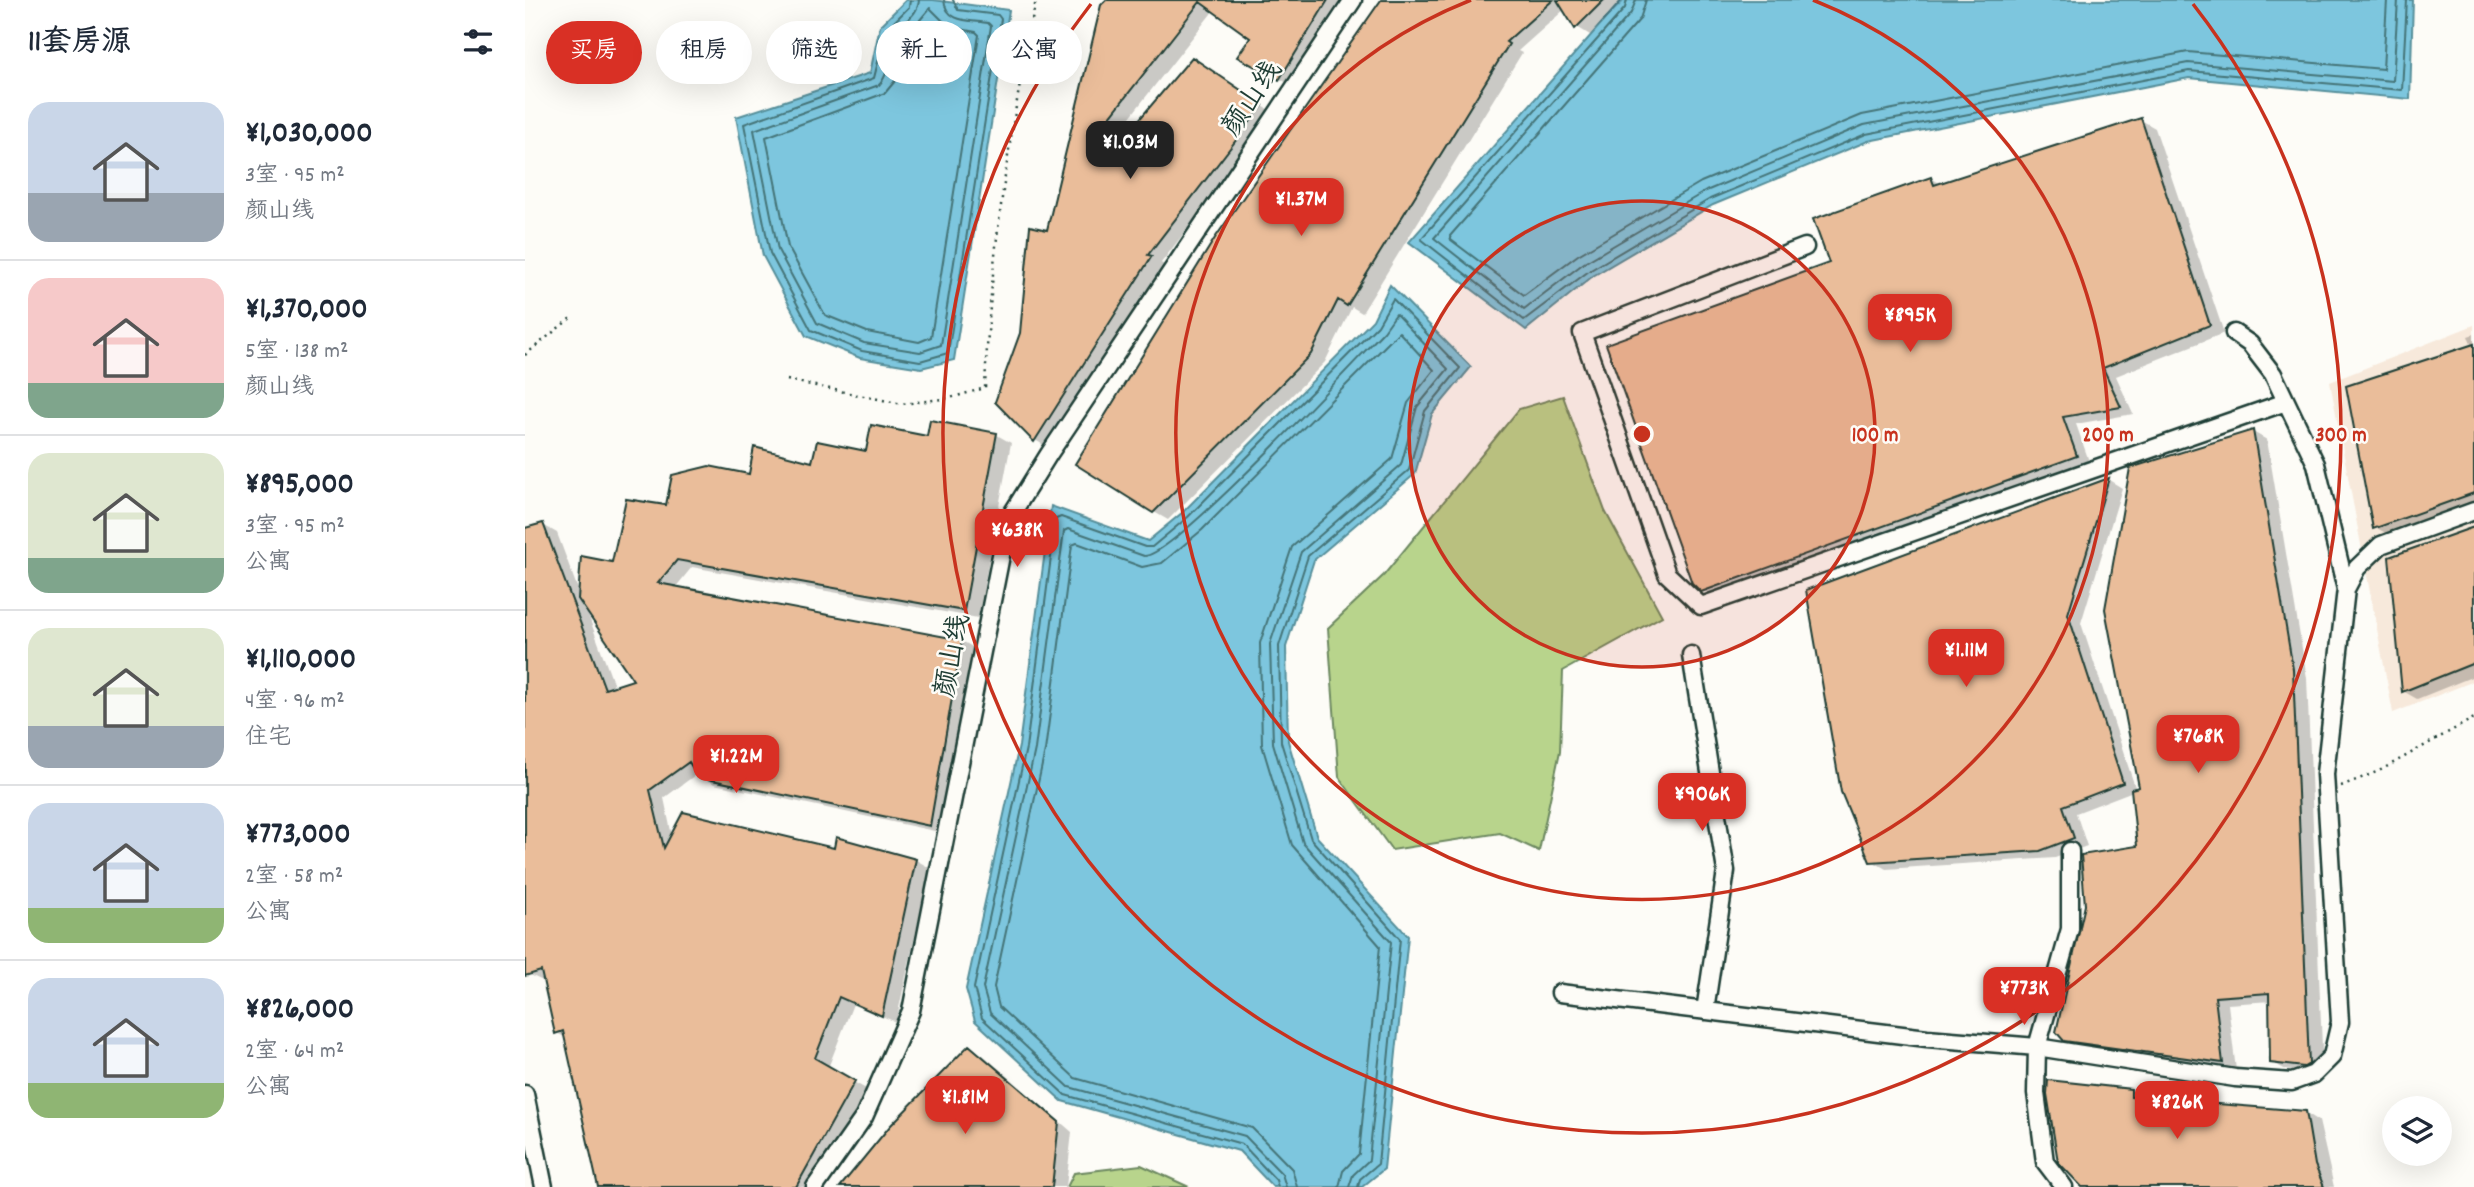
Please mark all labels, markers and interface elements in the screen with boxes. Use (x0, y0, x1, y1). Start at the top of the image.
chip: 买房 (546, 21, 642, 84)
chip: 租房 (656, 21, 752, 84)
chip: 筛选 (766, 21, 862, 84)
chip: 新上 (876, 21, 972, 84)
chip: 公寓 (986, 21, 1082, 84)
text: 11套房源 (28, 23, 131, 66)
icon: filters (459, 23, 497, 61)
street label: 颜山线 (1214, 54, 1294, 146)
text: ¥1,030,000 (245, 114, 373, 157)
pin: ¥1.03M (1073, 122, 1187, 181)
text: ¥1.03M (1102, 127, 1158, 160)
icon: home (84, 130, 168, 214)
text: 3室 · 95 m² (245, 160, 345, 193)
pin: ¥1.37M (1244, 178, 1358, 238)
text: ¥1.37M (1275, 184, 1327, 217)
text: 颜山线 (245, 196, 314, 229)
text: ¥1,370,000 (245, 290, 368, 333)
pin: ¥895K (1861, 294, 1959, 354)
text: ¥895K (1884, 300, 1936, 333)
icon: home (84, 306, 168, 390)
text: 5室 · 138 m² (245, 336, 348, 369)
text: 颜山线 (245, 372, 314, 405)
centre of rings (1630, 422, 1654, 446)
text: 100 m (1852, 422, 1898, 452)
text: 200 m (2082, 422, 2134, 452)
text: 300 m (2315, 422, 2367, 452)
text: ¥895,000 (245, 465, 354, 508)
icon: home (84, 481, 168, 565)
pin: ¥638K (968, 510, 1066, 569)
text: 3室 · 95 m² (245, 511, 345, 544)
text: ¥638K (991, 515, 1043, 548)
text: 公寓 (245, 547, 291, 580)
street label: 颜山线 (927, 611, 983, 701)
pin: ¥1.11M (1909, 630, 2023, 689)
text: ¥1.11M (1944, 635, 1988, 668)
text: ¥1,110,000 (245, 640, 356, 683)
icon: home (84, 656, 168, 740)
text: 4室 · 96 m² (245, 686, 345, 719)
pin: ¥768K (2149, 716, 2247, 775)
text: ¥768K (2172, 721, 2224, 754)
text: 住宅 (245, 722, 291, 755)
pin: ¥1.22M (679, 736, 793, 795)
text: ¥1.22M (709, 741, 763, 774)
pin: ¥906K (1653, 774, 1751, 833)
text: ¥906K (1674, 779, 1730, 812)
text: ¥773,000 (245, 815, 351, 858)
icon: home (84, 831, 168, 915)
text: 2室 · 58 m² (245, 861, 343, 894)
text: 公寓 (245, 897, 291, 930)
pin: ¥773K (1975, 968, 2073, 1027)
text: ¥773K (1999, 973, 2049, 1006)
text: ¥826,000 (245, 990, 354, 1033)
icon: home (84, 1006, 168, 1090)
text: 2室 · 64 m² (245, 1036, 344, 1069)
text: 公寓 (245, 1072, 291, 1105)
pin: ¥1.81M (908, 1076, 1022, 1136)
text: ¥1.81M (941, 1082, 989, 1115)
pin: ¥826K (2128, 1082, 2226, 1141)
text: ¥826K (2151, 1087, 2203, 1120)
map controls (2382, 1096, 2452, 1166)
button: layers (2382, 1096, 2452, 1166)

